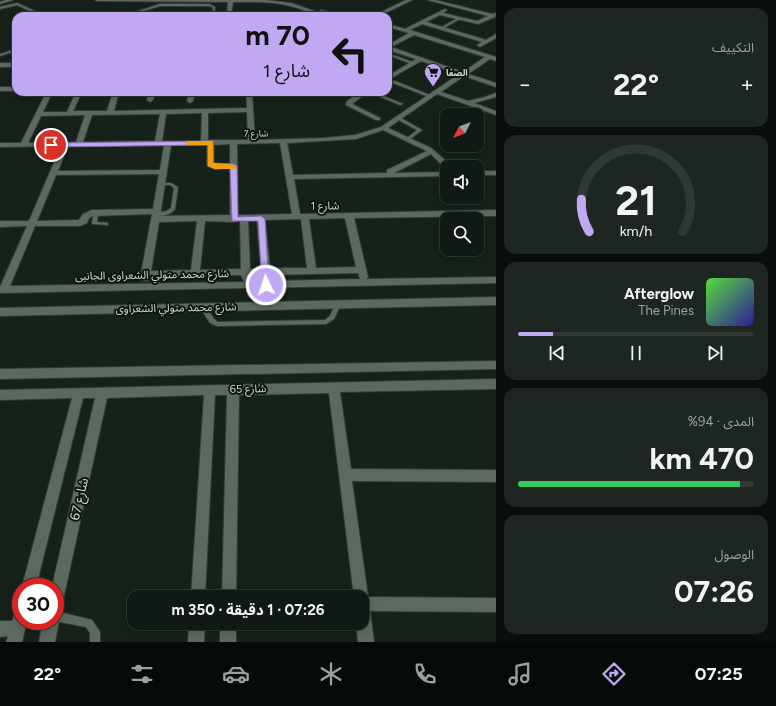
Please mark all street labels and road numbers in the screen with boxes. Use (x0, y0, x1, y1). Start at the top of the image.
street label: شارع 7 (244, 127, 268, 141)
street label: شارع 1 (311, 199, 340, 214)
street label: شارع محمد متولي الشعراوى الجانبى (75, 267, 230, 285)
street label: شارع محمد متولي الشعراوى (115, 300, 237, 318)
street label: شارع 65 (230, 382, 267, 397)
street label: شارع 67 (67, 476, 94, 522)

